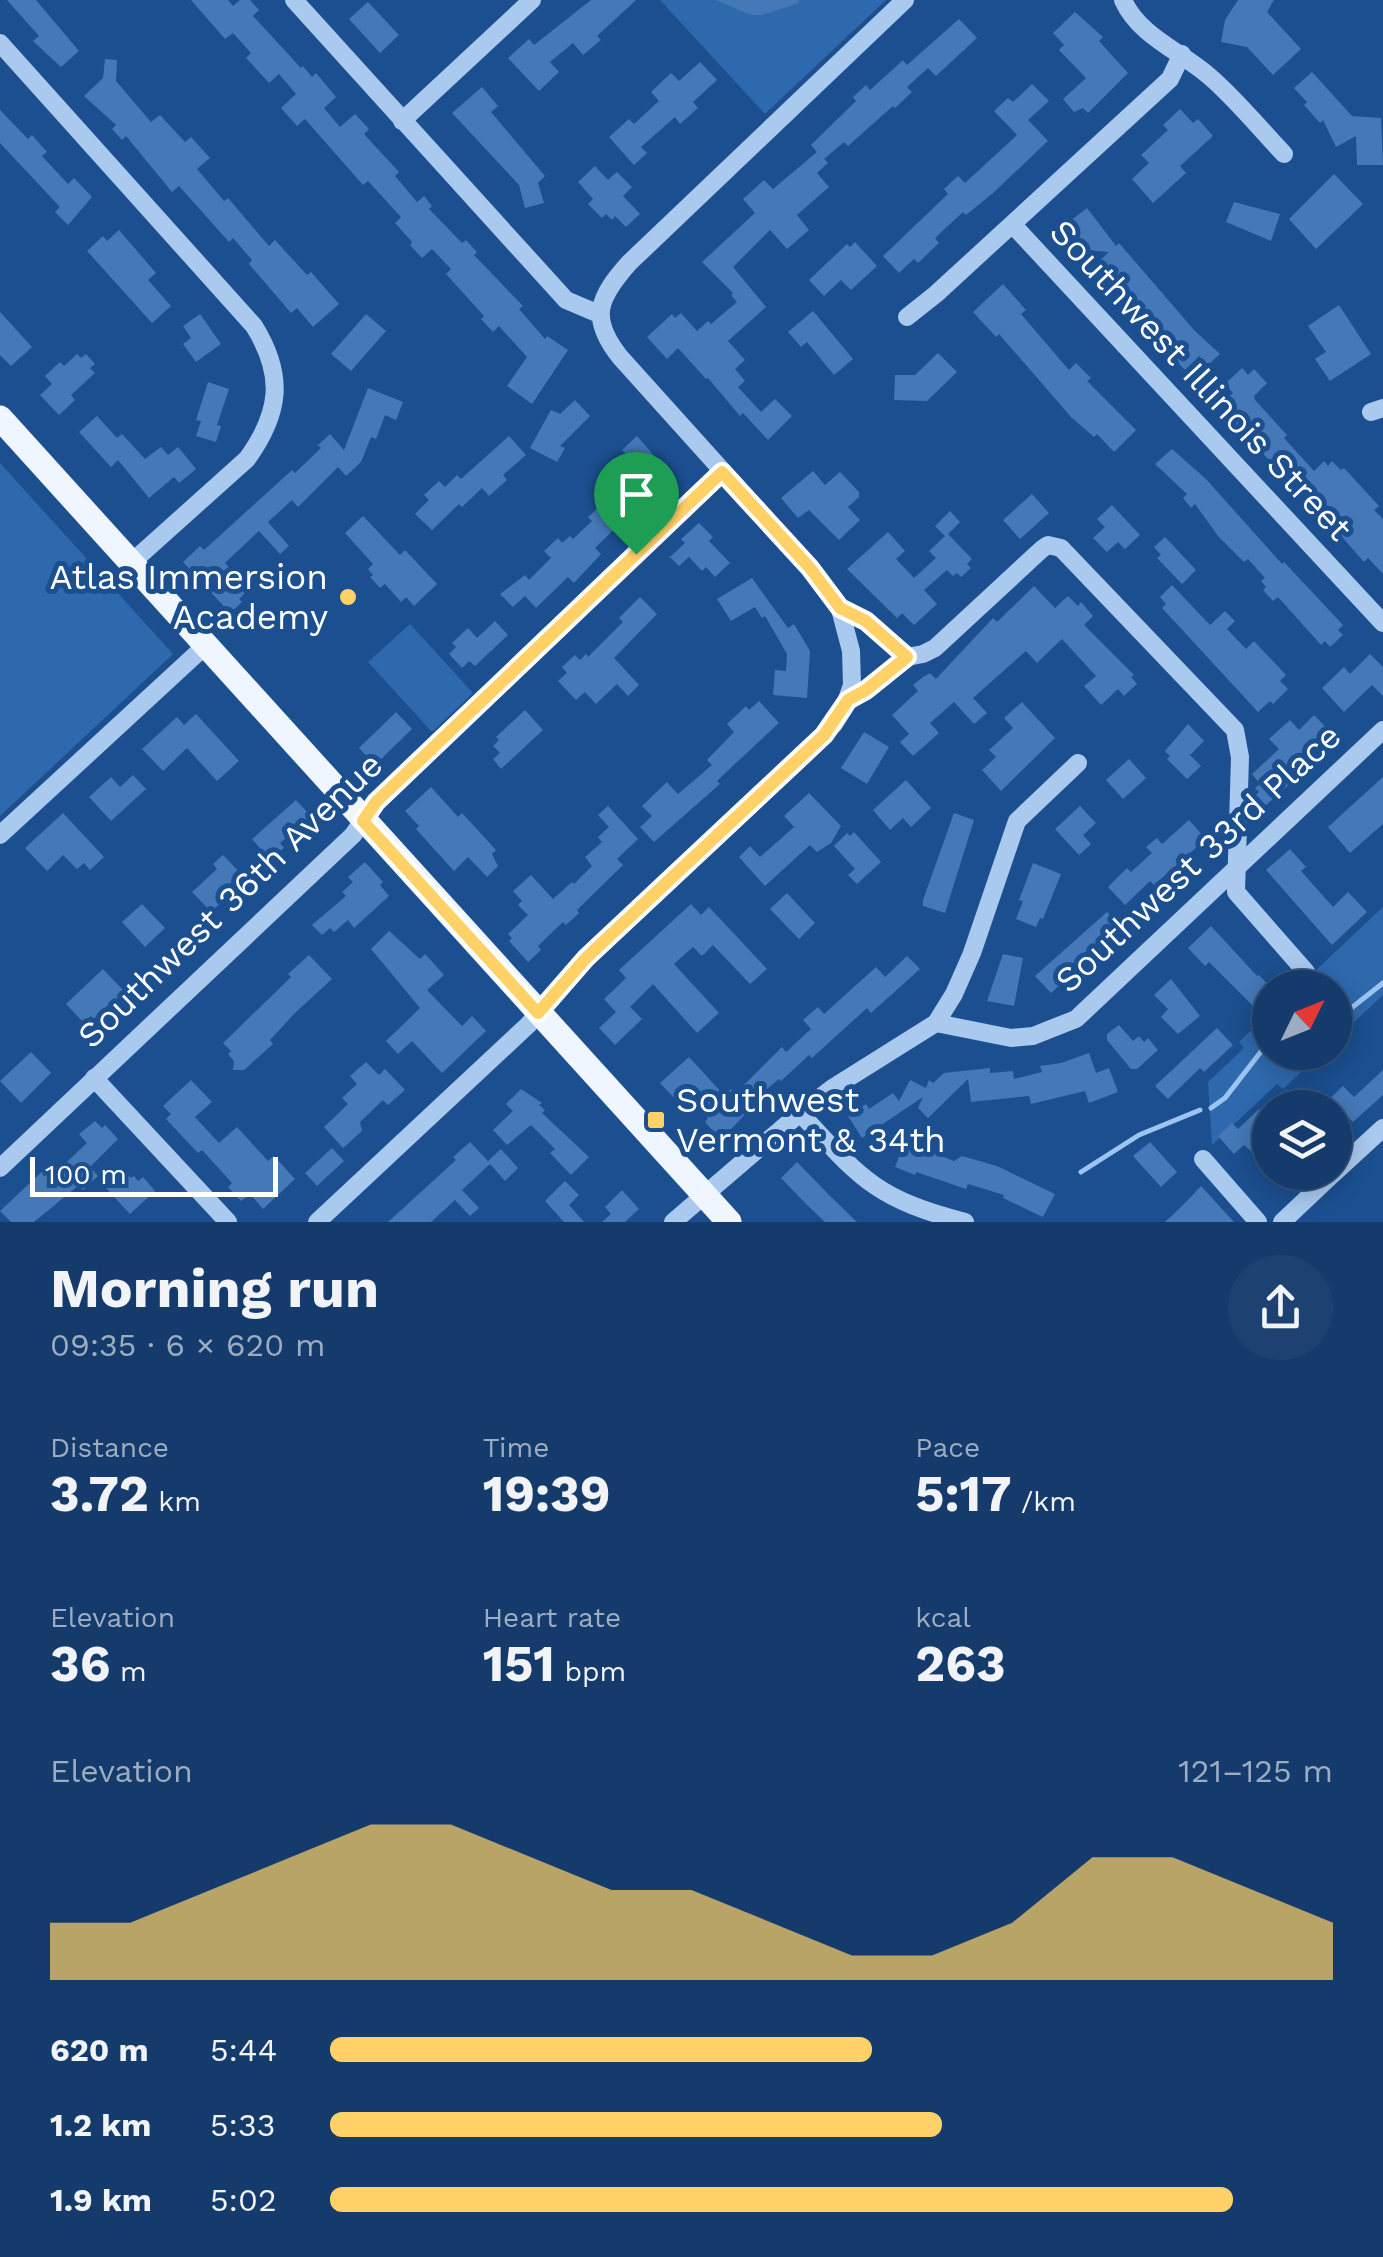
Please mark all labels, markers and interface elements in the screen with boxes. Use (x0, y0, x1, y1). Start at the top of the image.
street label: Southwest Illinois Street (1041, 211, 1361, 549)
pin (594, 452, 679, 555)
icon: arrive (609, 467, 664, 522)
place label: Atlas Immersion Academy (50, 556, 328, 638)
marker: Atlas Immersion Academy (337, 586, 359, 608)
street label: Southwest 33rd Place (1047, 715, 1349, 1001)
street label: Southwest 36th Avenue (69, 743, 391, 1057)
north arrow (1252, 970, 1352, 1070)
map controls (1252, 970, 1352, 1190)
place label: Southwest Vermont & 34th (676, 1079, 946, 1161)
button: layers (1252, 1090, 1352, 1190)
marker: Southwest Vermont & 34th (645, 1109, 667, 1131)
scale bar (30, 1152, 278, 1196)
text: 100 m (45, 1158, 127, 1191)
button: share (1228, 1255, 1333, 1360)
text: Morning run (50, 1256, 379, 1320)
text: 09:35 · 6 × 620 m (50, 1326, 326, 1364)
text: Distance (50, 1431, 169, 1464)
text: Time (483, 1431, 549, 1464)
text: Pace (915, 1431, 980, 1464)
text: 3.72 (50, 1464, 149, 1523)
text: 19:39 (483, 1464, 611, 1523)
text: 5:17 (915, 1464, 1012, 1523)
text: km (149, 1485, 201, 1518)
text: /km (1012, 1485, 1076, 1518)
text: Elevation (50, 1601, 175, 1634)
text: Heart rate (483, 1601, 621, 1634)
text: kcal (915, 1601, 971, 1634)
text: 36 (50, 1634, 110, 1693)
text: 151 (483, 1634, 555, 1693)
text: 263 (915, 1634, 1006, 1693)
text: m (110, 1655, 147, 1688)
text: bpm (555, 1655, 626, 1688)
text: Elevation (50, 1752, 193, 1790)
text: 121–125 m (1178, 1752, 1333, 1790)
text: 620 m (50, 2031, 149, 2069)
text: 5:44 (210, 2031, 277, 2069)
text: 1.2 km (50, 2106, 151, 2144)
text: 5:33 (210, 2106, 275, 2144)
text: 1.9 km (50, 2181, 152, 2219)
text: 5:02 (210, 2181, 277, 2219)

